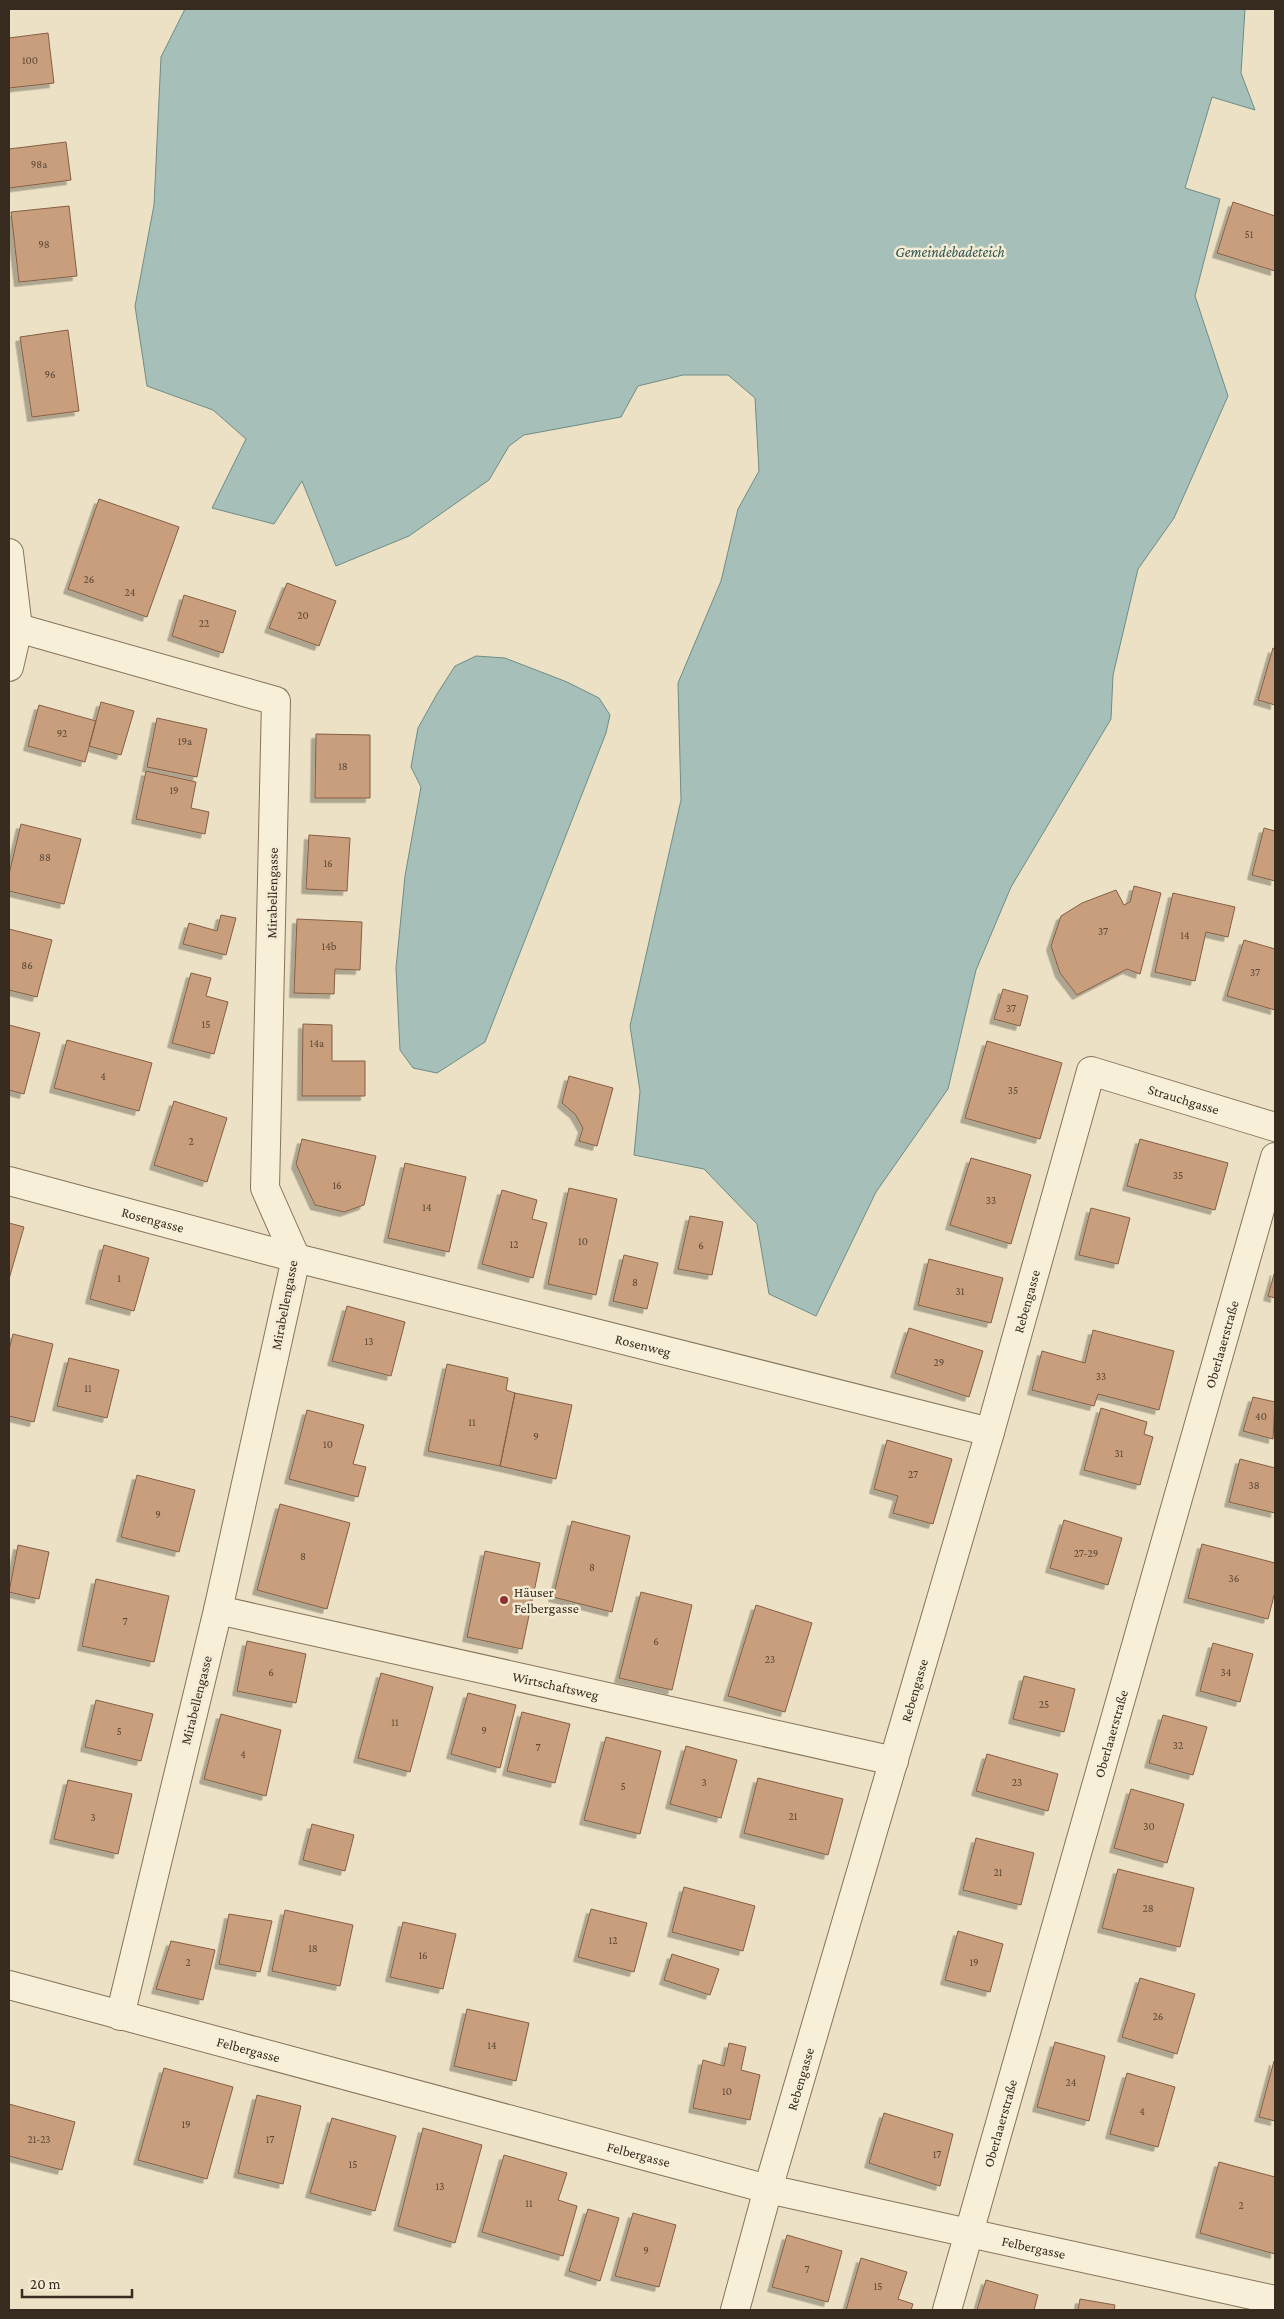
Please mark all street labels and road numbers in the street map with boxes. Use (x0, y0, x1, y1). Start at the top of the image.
street label: Mirabellengasse (263, 847, 281, 939)
street label: Strauchgasse (1146, 1081, 1221, 1118)
street label: Rosengasse (120, 1204, 186, 1236)
street label: Mirabellengasse (267, 1259, 301, 1351)
street label: Rebengasse (1010, 1268, 1043, 1335)
street label: Oberlaaerstraße (1202, 1299, 1242, 1390)
street label: Rosenweg (614, 1330, 673, 1360)
street label: Mirabellengasse (177, 1654, 215, 1746)
street label: Rebengasse (897, 1657, 931, 1724)
street label: Wirtschaftsweg (511, 1668, 601, 1703)
street label: Oberlaaerstraße (1091, 1688, 1131, 1780)
street label: Felbergasse (215, 2033, 282, 2066)
street label: Rebengasse (783, 2046, 817, 2112)
street label: Oberlaaerstraße (980, 2078, 1020, 2169)
street label: Felbergasse (605, 2138, 672, 2170)
street label: Felbergasse (1000, 2232, 1067, 2262)

